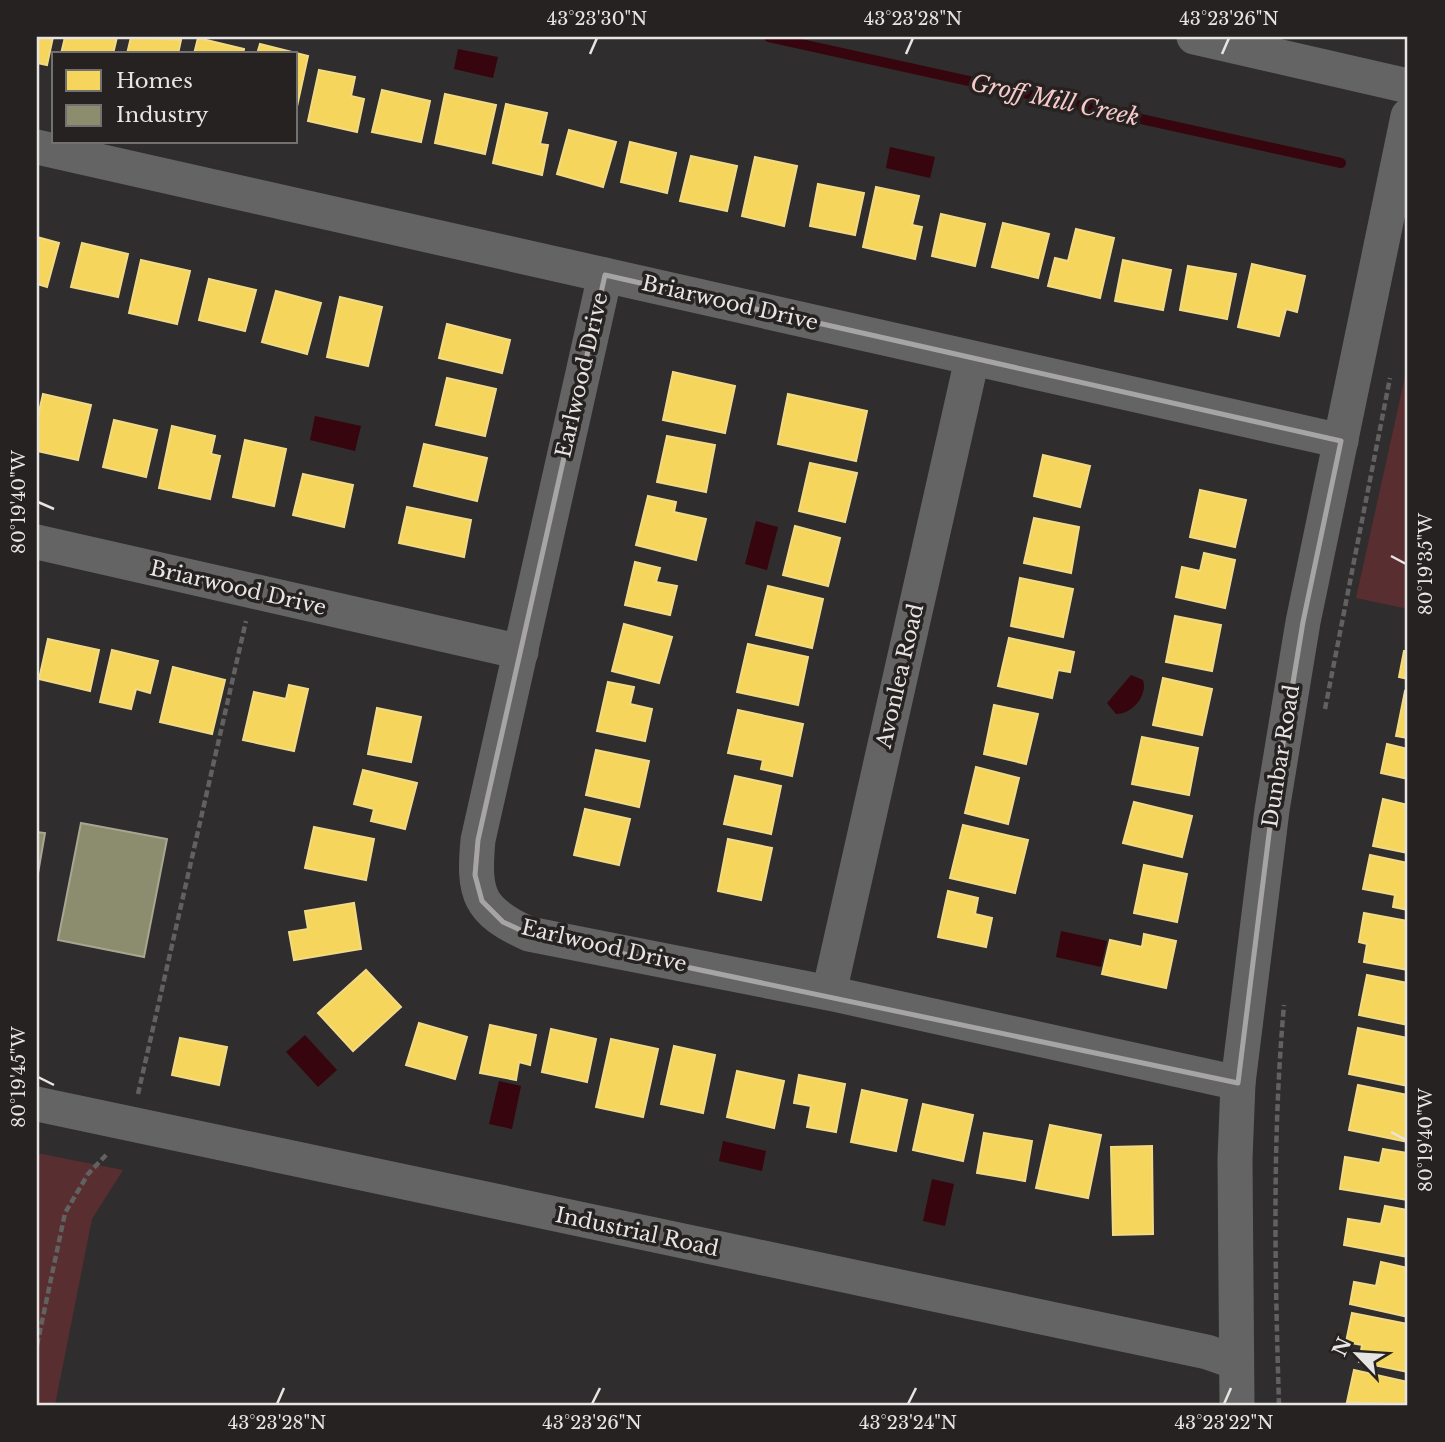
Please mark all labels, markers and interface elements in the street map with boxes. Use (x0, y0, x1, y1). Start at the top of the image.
text: 43°23'30"N (547, 8, 647, 30)
text: 43°23'28"N (864, 8, 962, 30)
text: 43°23'26"N (1179, 8, 1279, 30)
legend (52, 52, 298, 144)
text: Homes (116, 68, 193, 94)
water label: Groff Mill Creek (968, 68, 1142, 132)
text: Industry (116, 102, 209, 128)
street label: Briarwood Drive (639, 270, 821, 336)
street label: Earlwood Drive (550, 290, 614, 460)
text: 80°19'40"W (8, 449, 30, 554)
text: 80°19'35"W (1415, 512, 1437, 615)
street label: Briarwood Drive (147, 555, 329, 621)
street label: Avonlea Road (870, 601, 929, 752)
street label: Dunbar Road (1257, 683, 1305, 829)
street label: Earlwood Drive (519, 914, 689, 978)
text: 80°19'45"W (8, 1026, 30, 1128)
text: 80°19'40"W (1415, 1087, 1437, 1192)
street label: Industrial Road (553, 1202, 721, 1262)
north arrow (1322, 1320, 1392, 1390)
text: N (1328, 1334, 1356, 1360)
text: 43°23'28"N (228, 1412, 326, 1434)
text: 43°23'26"N (542, 1412, 642, 1434)
text: 43°23'24"N (859, 1412, 957, 1434)
text: 43°23'22"N (1175, 1412, 1273, 1434)

